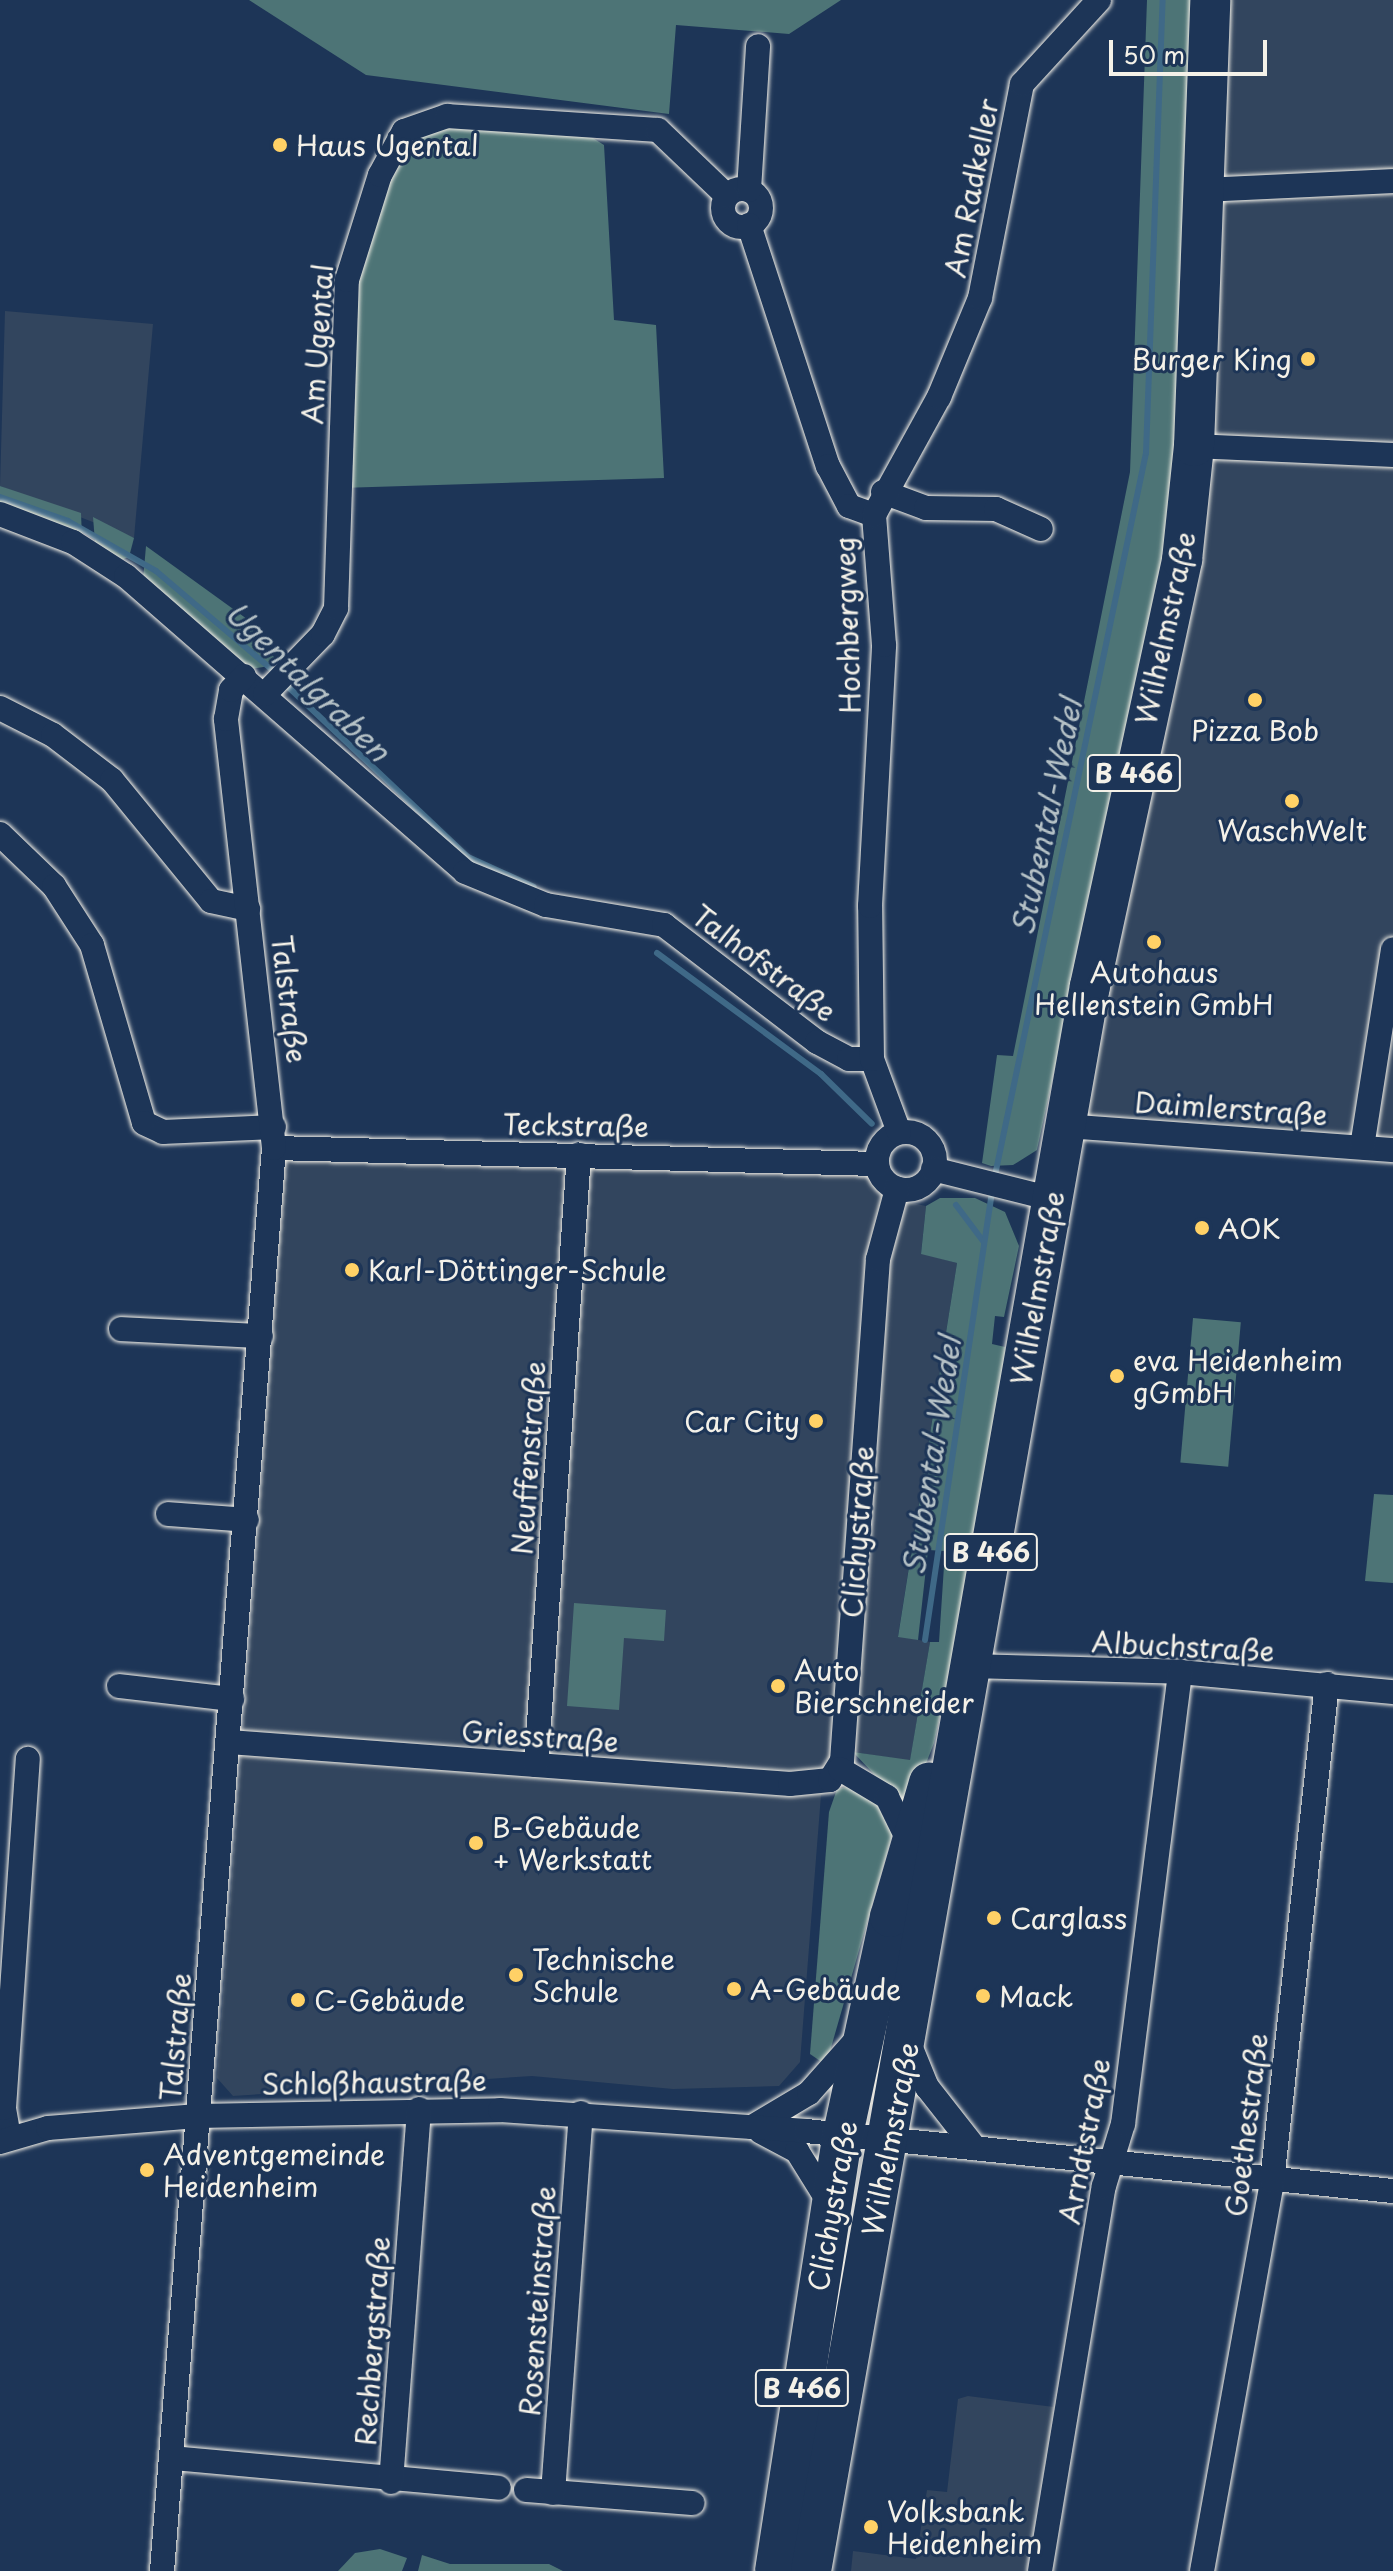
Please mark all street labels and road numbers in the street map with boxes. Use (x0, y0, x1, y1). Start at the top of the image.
street label: Am Radkeller (937, 96, 1005, 280)
street label: Am Ugental (295, 262, 339, 426)
street label: Wilhelmstraße (1128, 529, 1202, 727)
street label: Hochbergweg (827, 536, 867, 714)
road number: B 466 (1086, 751, 1182, 795)
street label: Talhofstraße (685, 898, 843, 1028)
street label: Talstraße (265, 933, 315, 1065)
street label: Daimlerstraße (1133, 1085, 1329, 1131)
street label: Teckstraße (503, 1107, 649, 1143)
street label: Wilhelmstraße (1003, 1188, 1071, 1388)
street label: Neuffenstraße (504, 1360, 552, 1556)
street label: Clichystraße (834, 1445, 880, 1619)
road number: B 466 (943, 1530, 1039, 1574)
street label: Albuchstraße (1091, 1624, 1275, 1668)
street label: Griesstraße (460, 1714, 620, 1758)
street label: Talstraße (153, 1971, 197, 2103)
street label: Goethestraße (1218, 2031, 1274, 2219)
street label: Wilhelmstraße (855, 2039, 925, 2239)
street label: Arndtstraße (1051, 2055, 1117, 2227)
street label: Schloßhaustraße (261, 2063, 487, 2101)
street label: Clichystraße (800, 2118, 864, 2294)
street label: Rosensteinstraße (512, 2185, 562, 2417)
street label: Rechbergstraße (348, 2235, 396, 2447)
road number: B 466 (754, 2366, 850, 2410)

